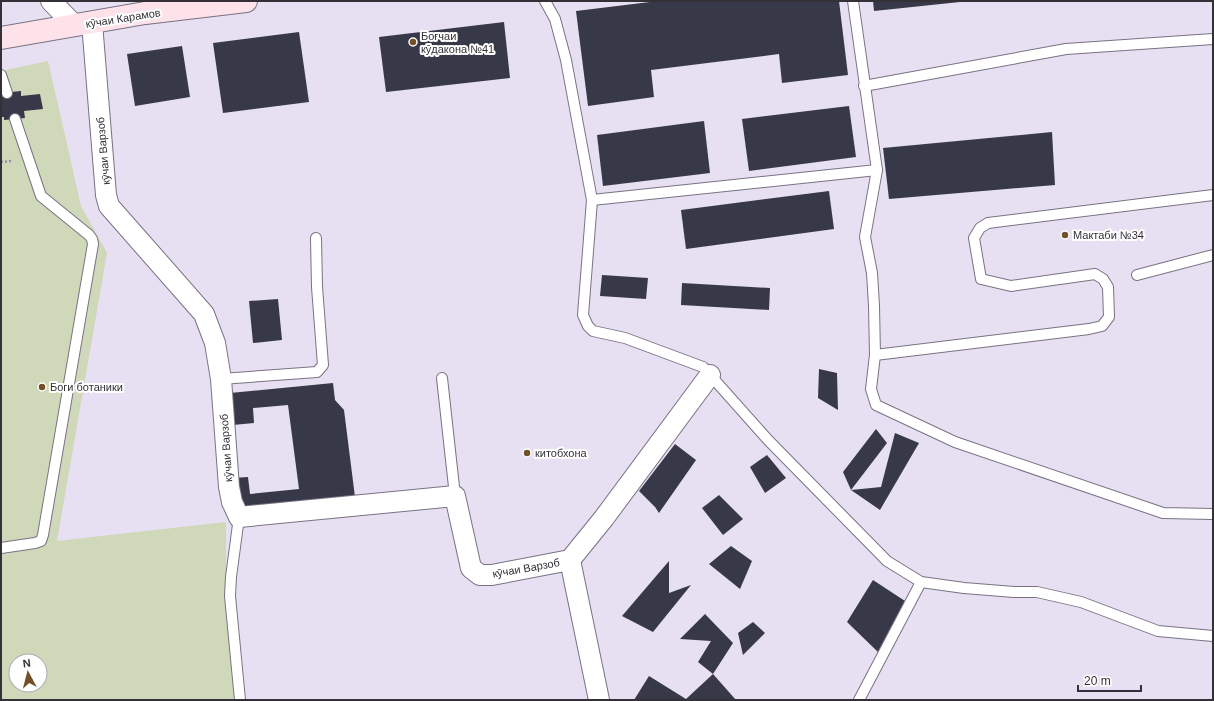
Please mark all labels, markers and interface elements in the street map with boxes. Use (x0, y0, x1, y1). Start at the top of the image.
street label: кӯчаи Карамов (85, 6, 161, 30)
place label: Боғчаи кӯдакона №41 (421, 30, 494, 55)
marker: Боғчаи кӯдакона №41 (408, 37, 418, 47)
street label: кӯчаи Варзоб (94, 117, 112, 185)
place label: Мактаби №34 (1073, 229, 1144, 241)
marker: Мактаби №34 (1060, 230, 1070, 240)
place label: Боги ботаники (50, 381, 123, 393)
marker: Боги ботаники (37, 382, 47, 392)
street label: кӯчаи Варзоб (218, 414, 234, 482)
place label: китобхона (535, 447, 587, 459)
marker: китобхона (522, 448, 532, 458)
street label: кӯчаи Варзоб (491, 556, 561, 580)
north arrow (8, 653, 48, 693)
text: N (22, 657, 32, 670)
scale bar (1078, 667, 1141, 693)
text: 20 m (1084, 674, 1111, 688)

